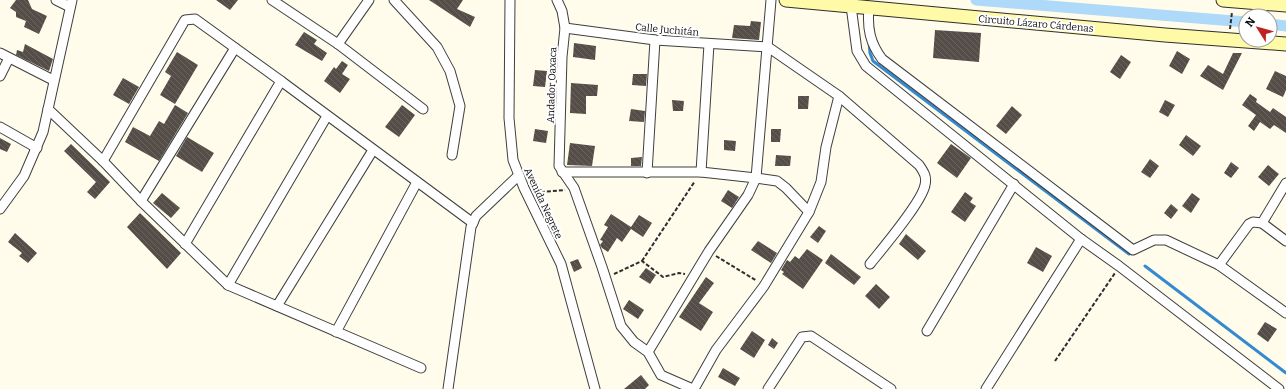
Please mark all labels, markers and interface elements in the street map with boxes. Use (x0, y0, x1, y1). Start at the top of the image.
north arrow (1238, 8, 1278, 48)
street label: Circuito Lázaro Cárdenas (978, 13, 1094, 35)
text: N (1243, 15, 1258, 30)
street label: Calle Juchitán (635, 21, 700, 39)
street label: Andador Oaxaca (545, 46, 559, 123)
street label: Avenida Negrete (521, 166, 565, 241)

